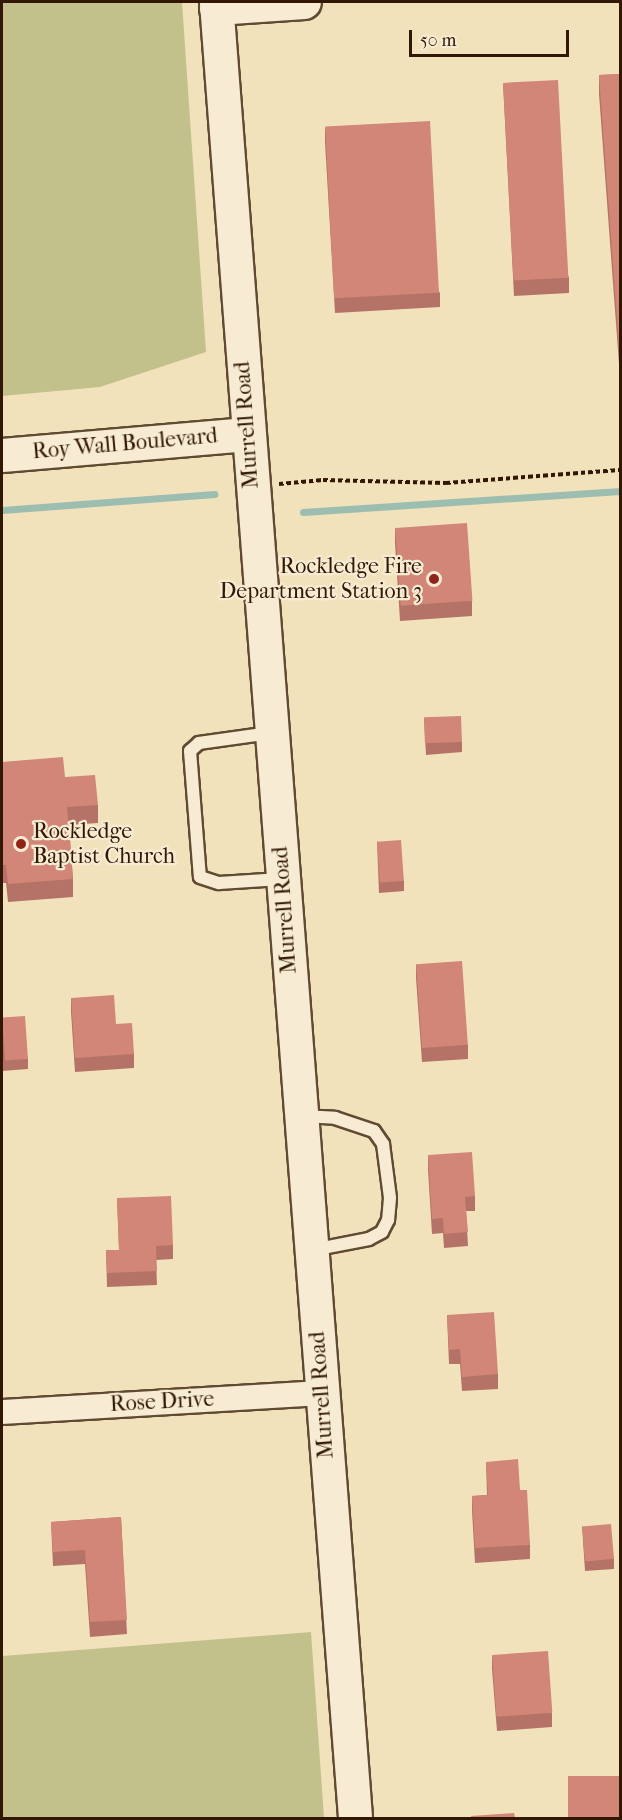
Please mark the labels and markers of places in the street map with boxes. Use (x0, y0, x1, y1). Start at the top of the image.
place label: Rockledge Fire Department Station 3 (220, 553, 422, 604)
marker: Rockledge Fire Department Station 3 (427, 572, 441, 586)
place label: Rockledge Baptist Church (33, 818, 175, 870)
marker: Rockledge Baptist Church (14, 837, 28, 851)

